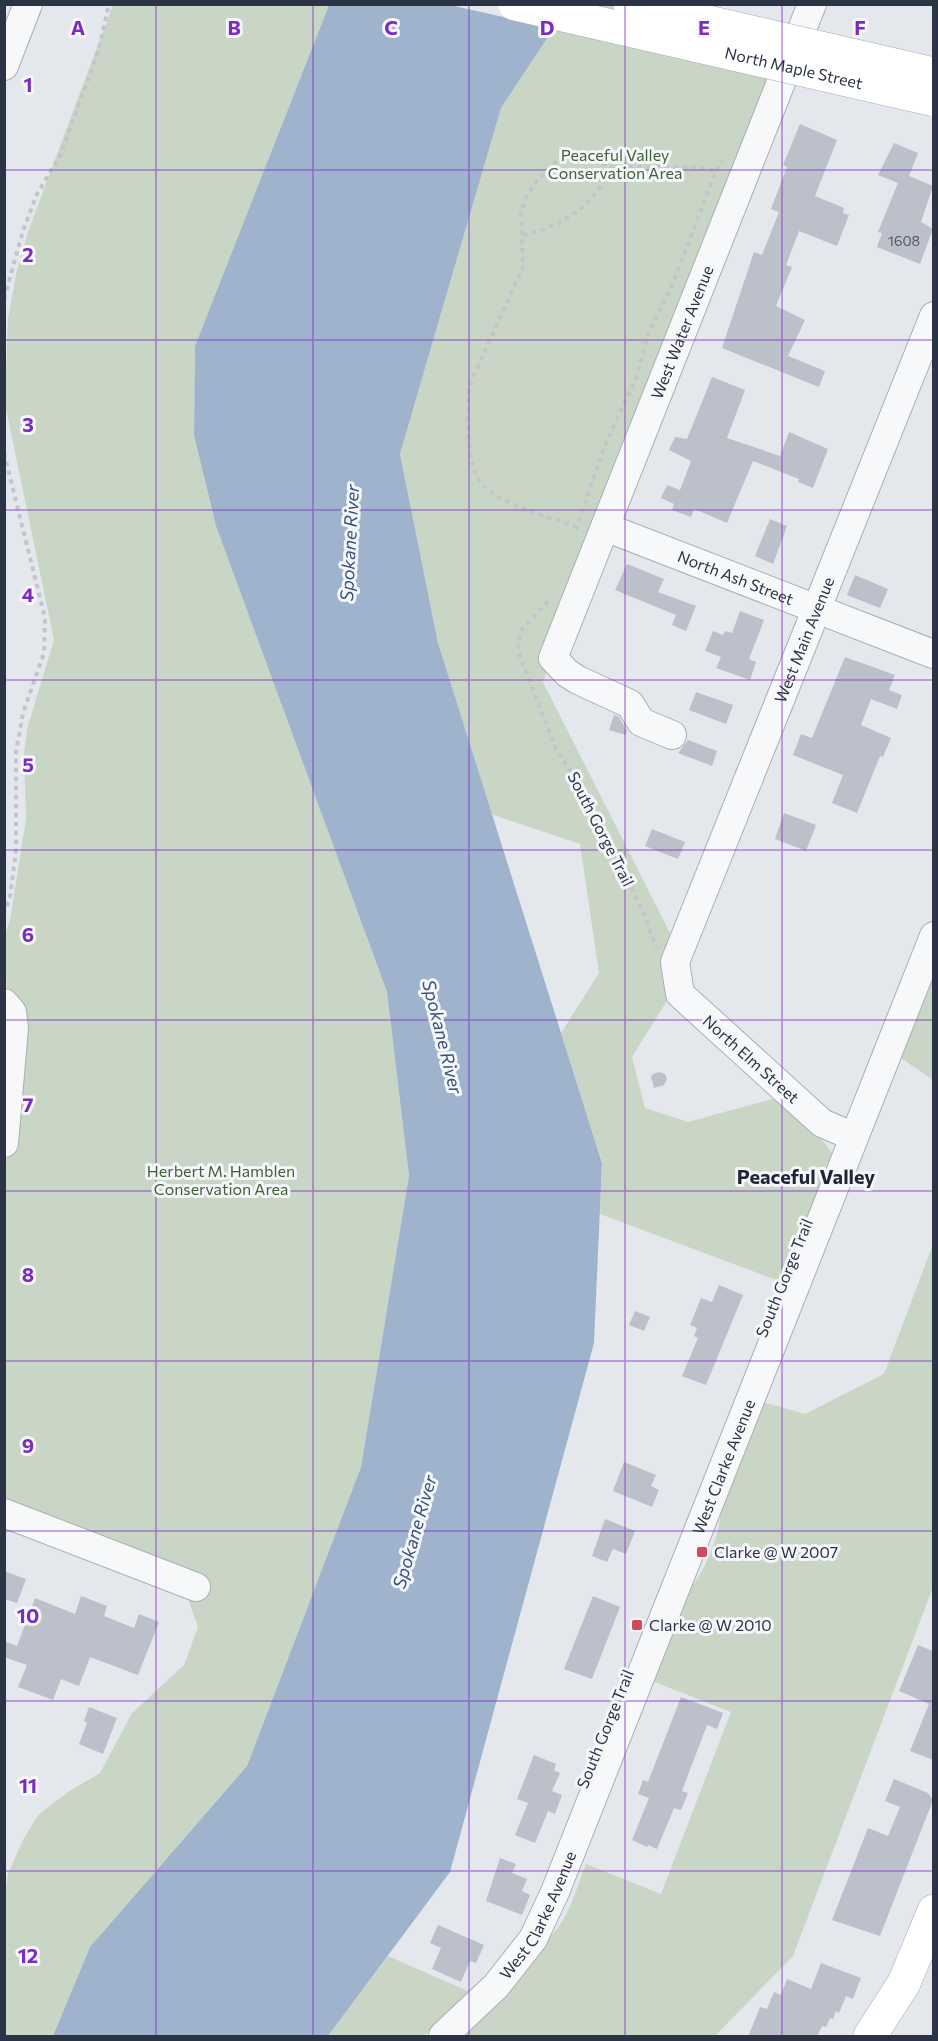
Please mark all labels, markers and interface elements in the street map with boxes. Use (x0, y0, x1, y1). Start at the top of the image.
text: A (71, 15, 85, 39)
text: B (227, 15, 241, 39)
text: C (384, 15, 398, 39)
text: D (540, 15, 554, 39)
text: E (698, 15, 710, 39)
text: F (854, 15, 866, 39)
street label: North Maple Street (723, 42, 865, 92)
text: 1 (23, 72, 33, 96)
park label: Peaceful Valley Conservation Area (548, 145, 682, 182)
house number: 1608 (888, 232, 920, 249)
text: 2 (22, 242, 34, 266)
street label: West Water Avenue (647, 262, 717, 402)
text: 3 (22, 412, 34, 436)
water label: Spokane River (335, 483, 363, 602)
street label: North Ash Street (675, 546, 797, 608)
street label: West Main Avenue (770, 574, 837, 705)
text: 4 (22, 582, 34, 606)
text: 5 (22, 752, 34, 776)
street label: South Gorge Trail (564, 768, 639, 889)
text: 6 (22, 922, 34, 946)
water label: Spokane River (418, 977, 468, 1097)
street label: North Elm Street (699, 1011, 804, 1107)
text: 7 (23, 1092, 34, 1116)
park label: Herbert M. Hamblen Conservation Area (147, 1161, 295, 1198)
district label: Peaceful Valley (737, 1164, 875, 1188)
street label: South Gorge Trail (751, 1216, 816, 1340)
text: 8 (22, 1262, 34, 1286)
street label: West Clarke Avenue (688, 1396, 758, 1537)
text: 9 (22, 1433, 34, 1457)
water label: Spokane River (387, 1472, 441, 1591)
place label: Clarke @ W 2007 (714, 1542, 838, 1561)
marker: Clarke @ W 2007 (695, 1545, 709, 1559)
text: 10 (17, 1603, 39, 1627)
place label: Clarke @ W 2010 (649, 1615, 772, 1634)
marker: Clarke @ W 2010 (630, 1618, 644, 1632)
street label: South Gorge Trail (572, 1667, 637, 1791)
text: 11 (19, 1773, 37, 1797)
street label: West Clarke Avenue (495, 1848, 579, 1983)
text: 12 (18, 1943, 38, 1967)

